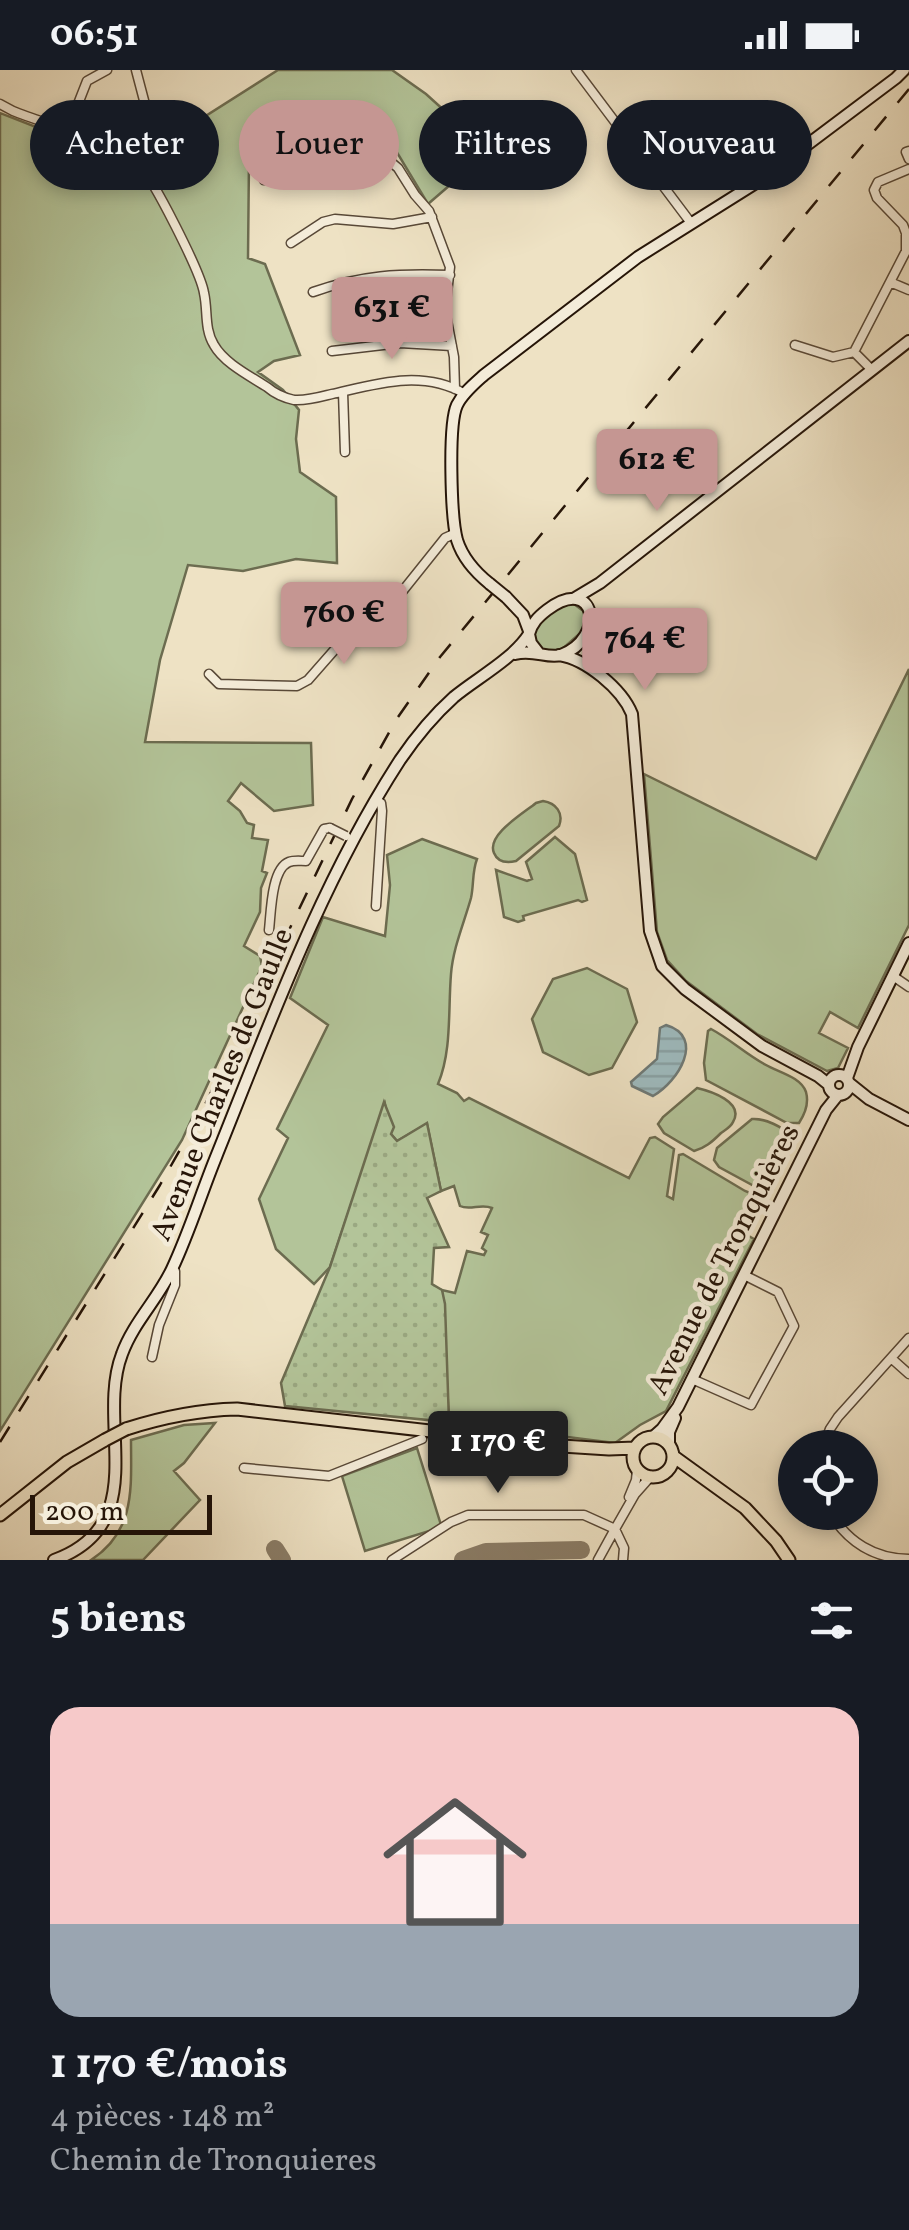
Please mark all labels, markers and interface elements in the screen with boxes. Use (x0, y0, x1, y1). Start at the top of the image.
text: 06:51 (50, 9, 139, 62)
chip: Acheter (30, 100, 219, 190)
chip: Louer (239, 100, 399, 190)
chip: Filtres (419, 100, 587, 190)
chip: Nouveau (607, 100, 812, 190)
pin: 631 € (322, 277, 462, 362)
text: 631 € (354, 287, 430, 331)
pin: 612 € (587, 429, 727, 514)
text: 612 € (618, 439, 696, 483)
pin: 760 € (274, 582, 414, 667)
text: 760 € (303, 592, 385, 636)
pin: 764 € (575, 608, 715, 693)
text: 764 € (604, 618, 686, 662)
street label: Avenue Charles de Gaulle (141, 922, 305, 1248)
street label: Avenue de Tronquières (638, 1117, 811, 1403)
pin: 1 170 € (406, 1411, 590, 1496)
text: 1 170 € (450, 1421, 546, 1465)
map controls (778, 1430, 878, 1530)
button: locate (778, 1430, 878, 1530)
scale bar (30, 1490, 212, 1534)
text: 200 m (45, 1493, 124, 1532)
text: 5 biens (50, 1591, 186, 1650)
icon: filters (804, 1593, 859, 1648)
icon: home (365, 1772, 545, 1952)
text: 1 170 €/mois (50, 2037, 288, 2096)
text: 4 pièces · 148 m² (50, 2096, 275, 2140)
text: Chemin de Tronquieres (50, 2140, 377, 2184)

